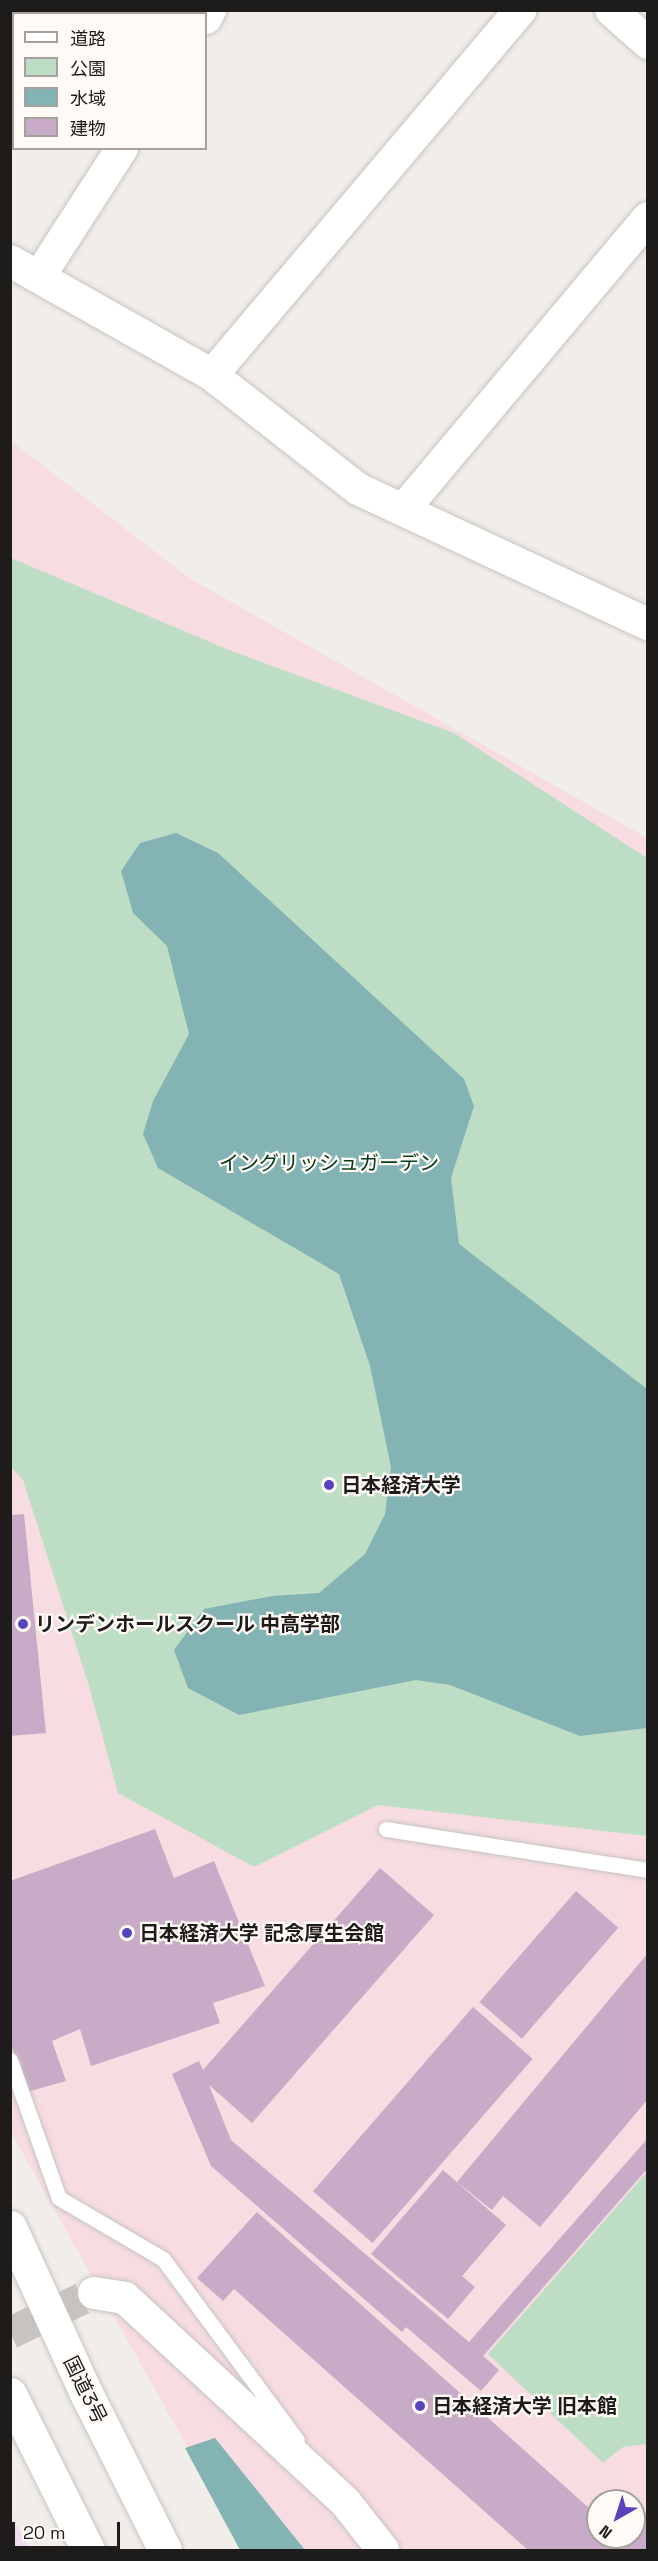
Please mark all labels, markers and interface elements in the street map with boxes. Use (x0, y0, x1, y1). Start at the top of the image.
legend (12, 12, 207, 150)
text: 道路 (70, 27, 106, 50)
text: 公園 (70, 57, 106, 80)
text: 水域 (70, 87, 106, 110)
text: 建物 (70, 117, 106, 140)
park label: イングリッシュガーデン (219, 1151, 439, 1175)
place label: 日本経済大学 (341, 1473, 461, 1497)
marker: 日本経済大学 (322, 1478, 336, 1492)
place label: リンデンホールスクール 中高学部 (35, 1612, 340, 1636)
marker: リンデンホールスクール 中高学部 (16, 1617, 30, 1631)
place label: 日本経済大学 記念厚生会館 (139, 1921, 384, 1945)
marker: 日本経済大学 記念厚生会館 (120, 1926, 134, 1940)
street label: 国道3号 (58, 2352, 112, 2428)
place label: 日本経済大学 旧本館 (432, 2394, 617, 2418)
marker: 日本経済大学 旧本館 (413, 2399, 427, 2413)
north arrow (586, 2489, 646, 2549)
scale bar (15, 2510, 123, 2548)
text: N (595, 2520, 616, 2543)
text: 20 m (23, 2521, 66, 2544)

